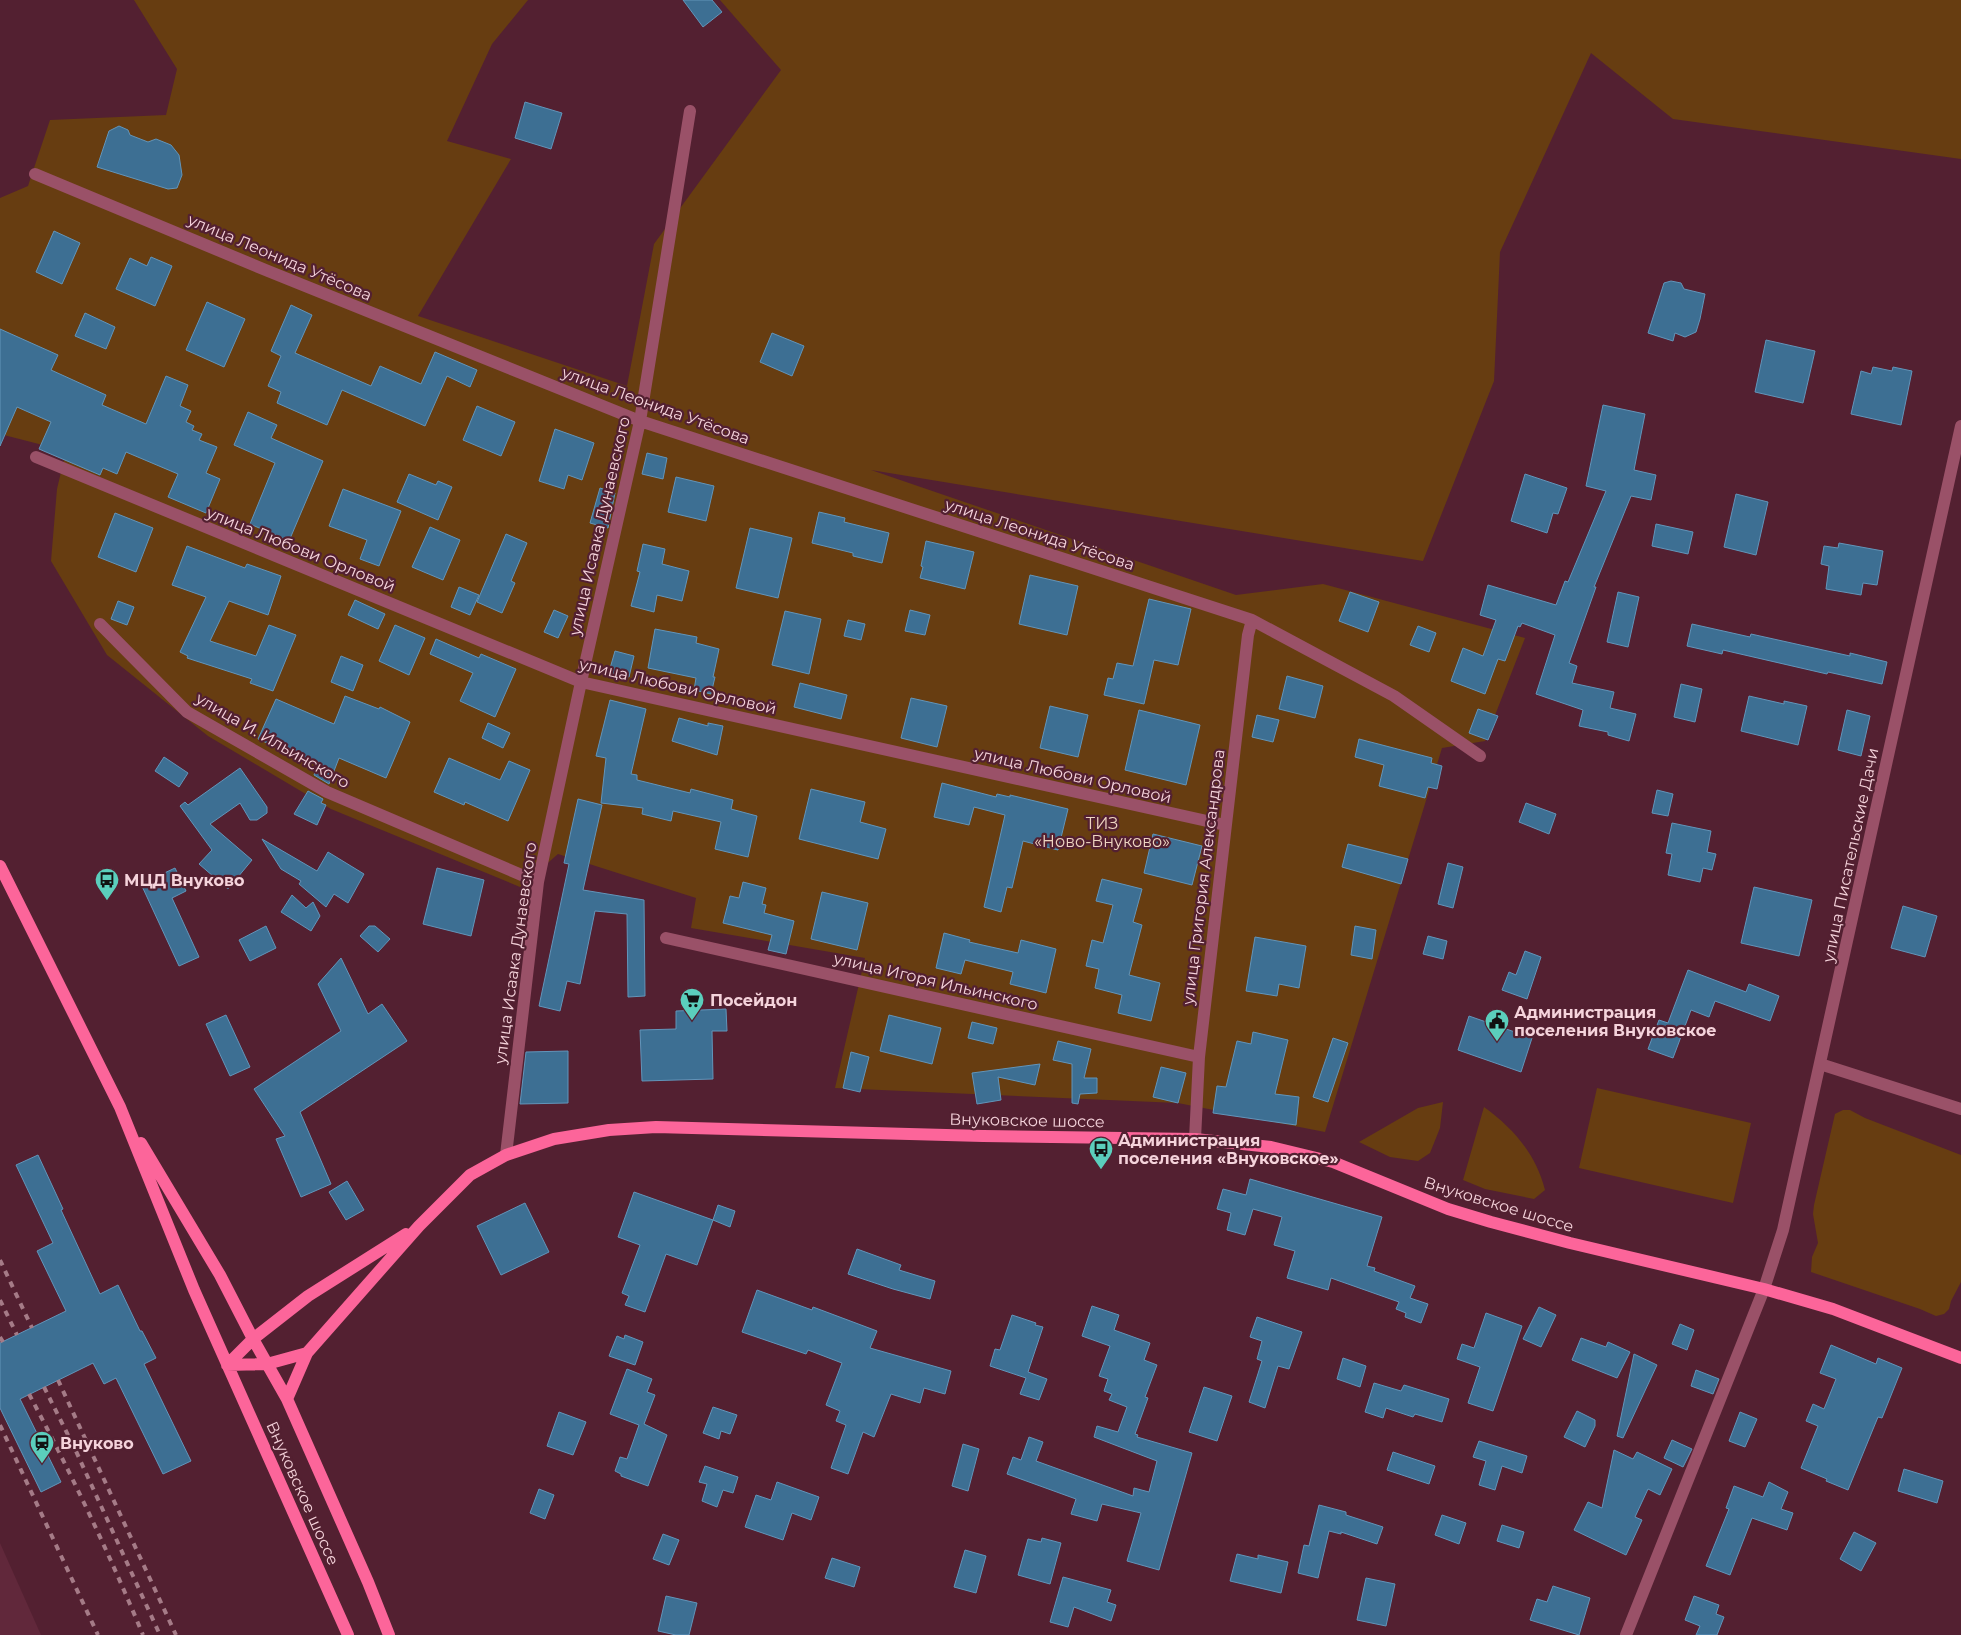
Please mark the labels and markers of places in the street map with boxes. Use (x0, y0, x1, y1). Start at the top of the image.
bus stop icon: МЦД Внуково (94, 867, 120, 901)
place label: МЦД Внуково (124, 871, 244, 890)
supermarket icon: Посейдон (679, 987, 705, 1021)
place label: Посейдон (710, 991, 797, 1010)
place label: Администрация поселения Внуковское (1514, 1003, 1717, 1040)
public building icon: Администрация поселения Внуковское (1484, 1008, 1510, 1042)
place label: Администрация поселения «Внуковское» (1118, 1131, 1339, 1168)
bus stop icon: Администрация поселения «Внуковское» (1088, 1136, 1114, 1170)
station icon: Внуково (29, 1430, 55, 1464)
place label: Внуково (60, 1434, 134, 1453)

